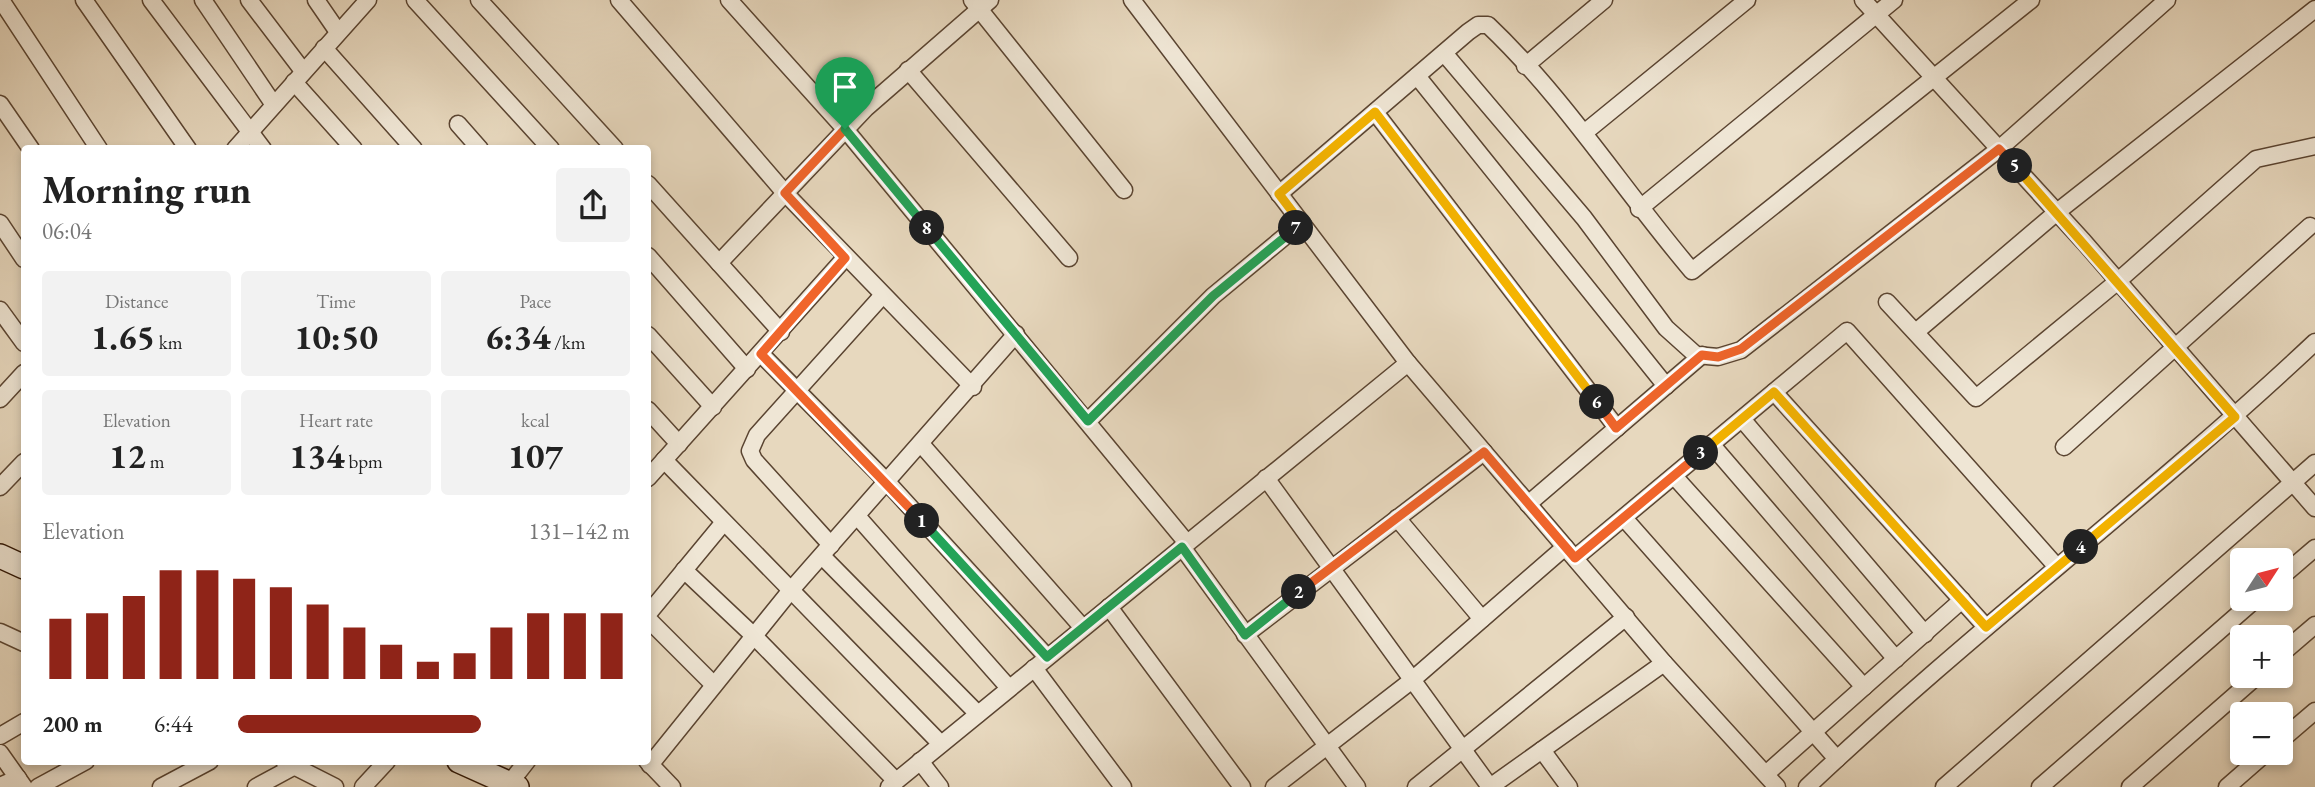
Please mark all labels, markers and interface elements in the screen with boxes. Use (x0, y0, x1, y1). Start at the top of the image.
pin (815, 57, 875, 129)
icon: arrive (826, 68, 864, 106)
pin: 5 (1997, 148, 2032, 184)
text: 5 (2009, 153, 2020, 178)
text: Morning run (42, 165, 251, 214)
button: share (556, 168, 630, 242)
pin: 8 (909, 210, 944, 246)
pin: 7 (1278, 210, 1314, 246)
text: 8 (921, 215, 932, 240)
text: 7 (1290, 215, 1301, 240)
text: 06:04 (42, 216, 92, 246)
text: Distance (105, 289, 168, 314)
text: Time (316, 289, 356, 314)
text: Pace (519, 289, 551, 314)
text: 1.65 (91, 314, 155, 359)
text: 10:50 (294, 314, 378, 359)
text: 6:34 (485, 314, 550, 359)
text: km (155, 330, 183, 355)
text: /km (550, 330, 586, 355)
pin: 6 (1580, 384, 1614, 420)
text: 6 (1591, 389, 1602, 414)
text: Elevation (102, 408, 171, 433)
text: Heart rate (299, 408, 373, 433)
text: kcal (521, 408, 550, 433)
text: 12 (109, 433, 146, 478)
text: 134 (289, 433, 345, 478)
text: 107 (508, 433, 563, 478)
pin: 3 (1684, 435, 1718, 470)
text: 3 (1695, 440, 1706, 465)
text: m (146, 449, 164, 474)
text: bpm (345, 449, 383, 474)
pin: 1 (904, 504, 940, 538)
text: 1 (916, 508, 927, 533)
text: Elevation (42, 516, 125, 546)
text: 131–142 m (529, 516, 630, 546)
pin: 4 (2064, 530, 2098, 564)
text: 4 (2075, 534, 2086, 559)
north arrow (2230, 548, 2292, 611)
map controls (2230, 548, 2293, 765)
pin: 2 (1282, 574, 1316, 610)
text: 2 (1293, 579, 1304, 604)
button: + (2230, 625, 2293, 688)
button: − (2230, 702, 2293, 765)
text: 200 m (42, 709, 103, 739)
text: 6:44 (154, 709, 193, 739)

